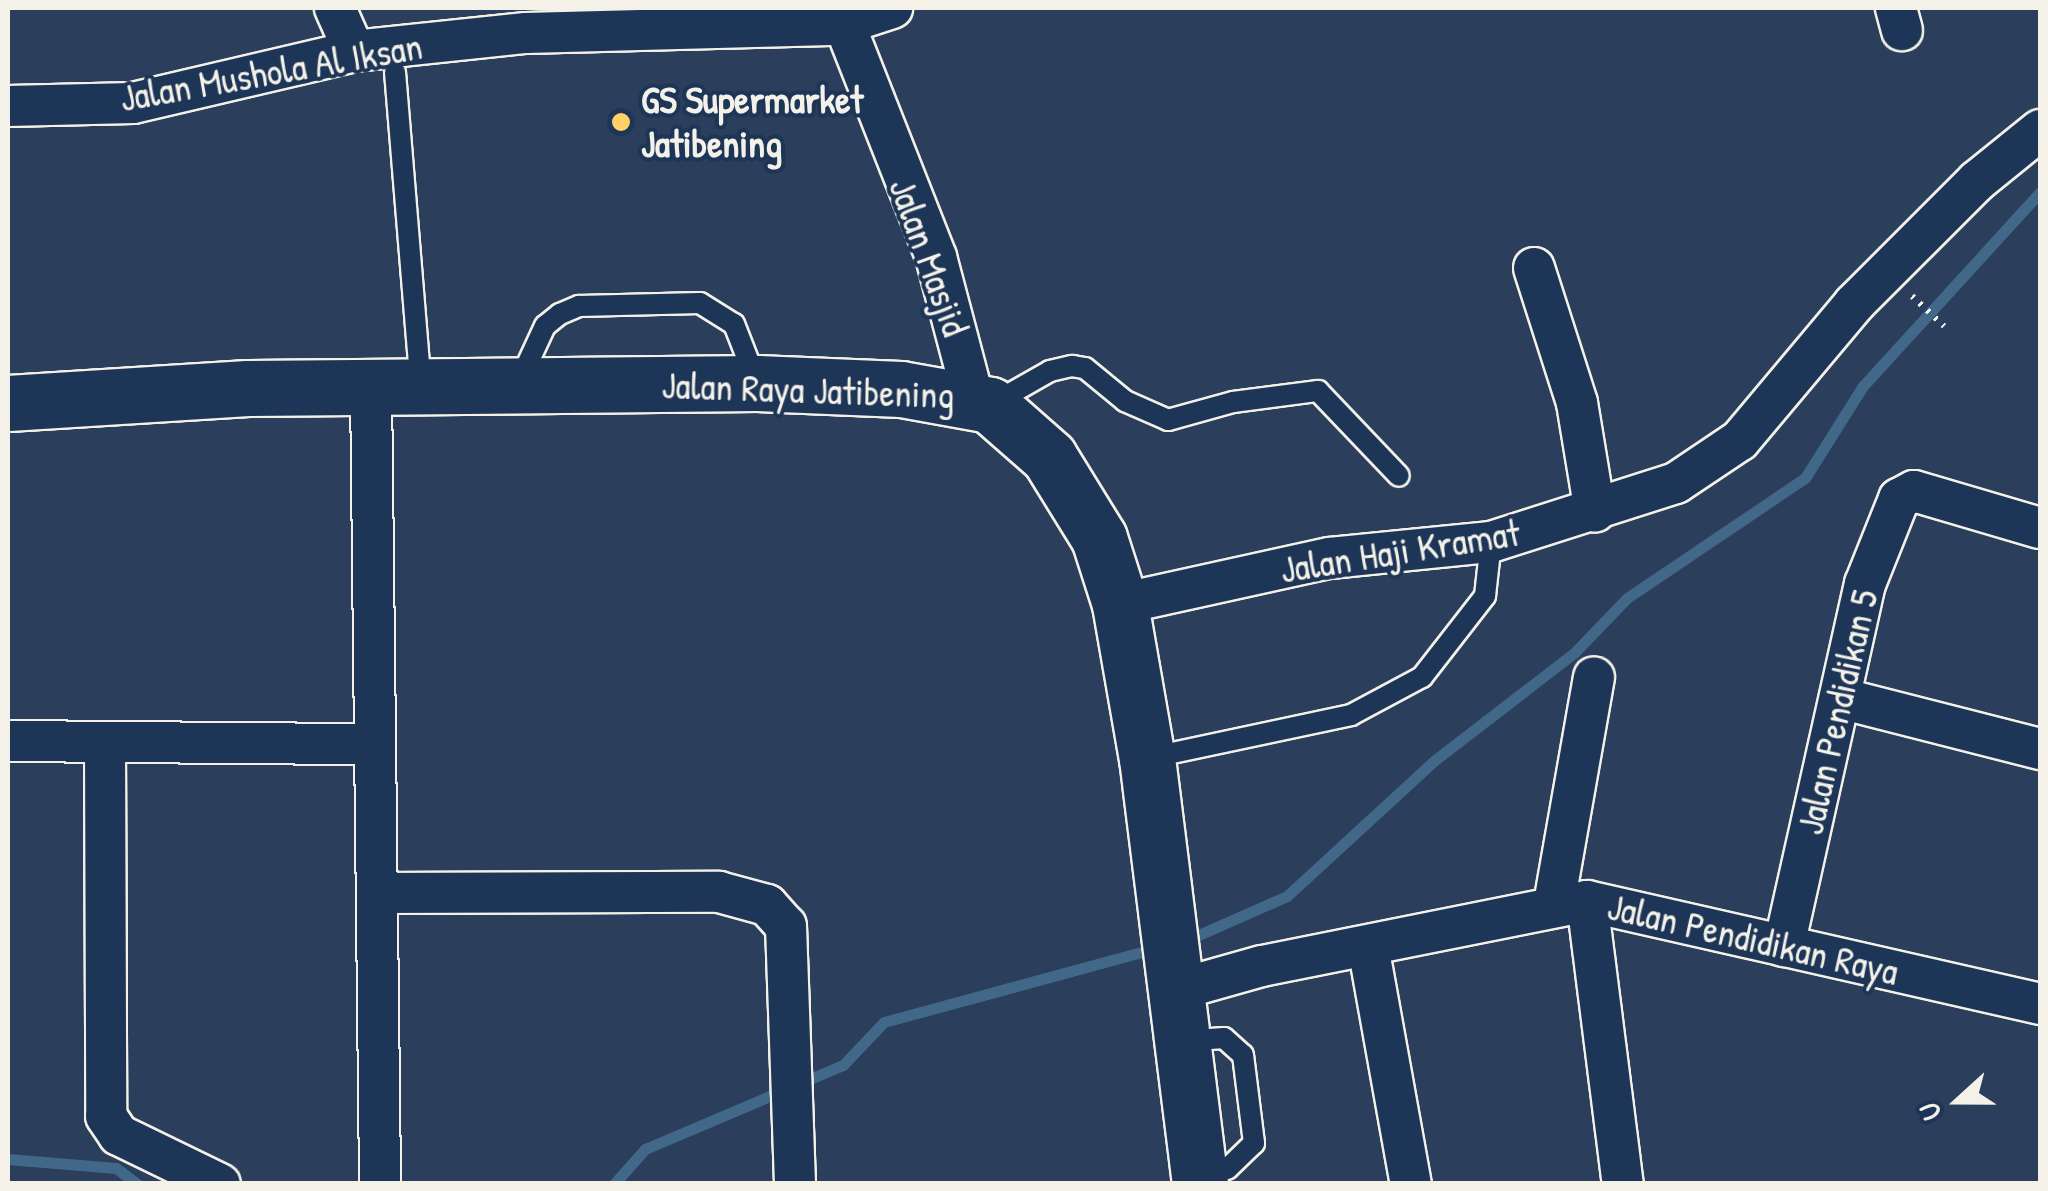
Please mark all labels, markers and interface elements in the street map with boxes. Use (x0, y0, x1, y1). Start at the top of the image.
street label: Jalan Mushola Al Iksan (116, 23, 426, 121)
place label: GS Supermarket Jatibening (641, 77, 863, 166)
marker: GS Supermarket Jatibening (610, 111, 632, 133)
street label: Jalan Masjid (879, 172, 979, 342)
street label: Jalan Raya Jatibening (661, 362, 955, 418)
street label: Jalan Haji Kramat (1277, 510, 1523, 592)
street label: Jalan Pendidikan 5 (1787, 585, 1887, 839)
street label: Jalan Pendidikan Raya (1603, 883, 1903, 995)
north arrow (1908, 1051, 2008, 1151)
text: U (1909, 1098, 1950, 1126)

